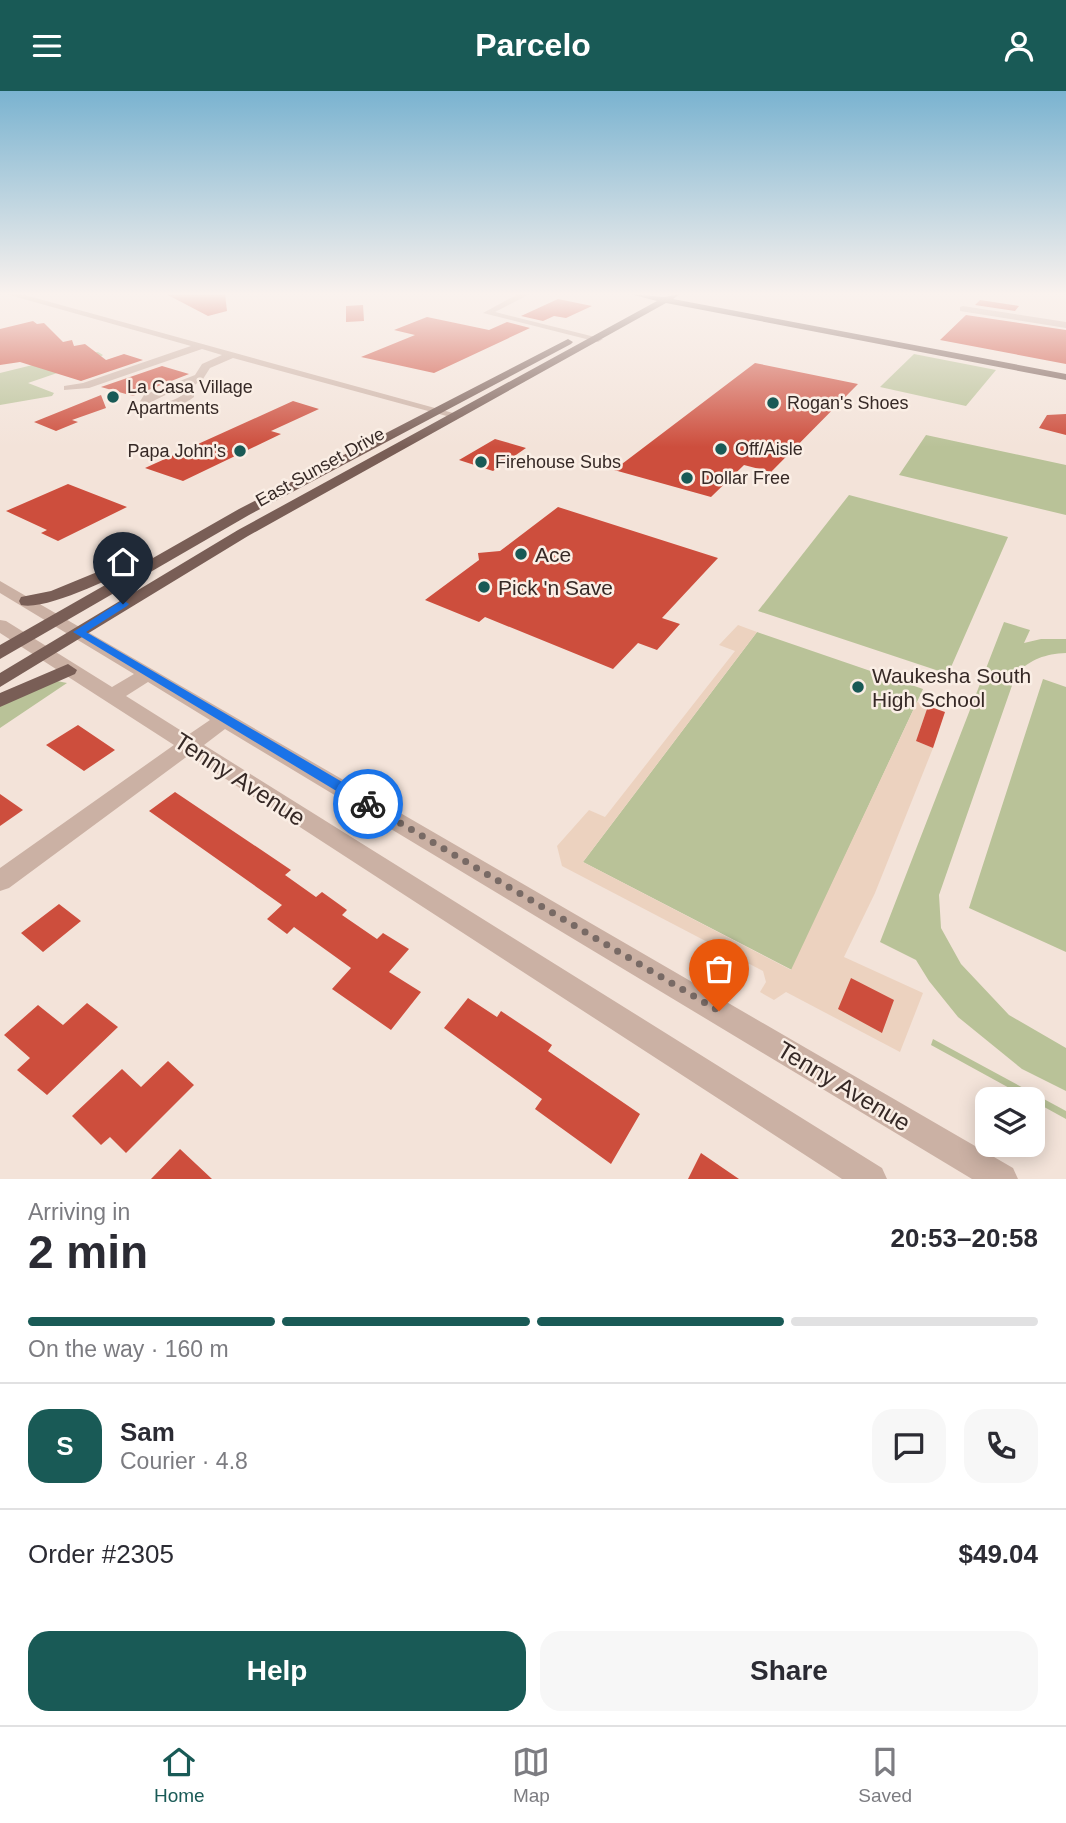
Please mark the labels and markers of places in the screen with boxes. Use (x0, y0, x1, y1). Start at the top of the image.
place label: La Casa Village Apartments (127, 377, 253, 418)
marker: La Casa Village Apartments (105, 389, 121, 405)
place label: Rogan's Shoes (787, 393, 909, 413)
marker: Rogan's Shoes (765, 395, 781, 411)
place label: Off/Aisle (735, 439, 803, 459)
place label: Papa John's (127, 441, 226, 461)
marker: Off/Aisle (713, 441, 729, 457)
marker: Papa John's (232, 443, 248, 459)
place label: Firehouse Subs (495, 452, 621, 472)
marker: Firehouse Subs (473, 454, 489, 470)
place label: Dollar Free (701, 468, 790, 488)
marker: Dollar Free (679, 470, 695, 486)
pin (93, 532, 153, 604)
place label: Ace (535, 543, 571, 566)
marker: Ace (513, 546, 529, 562)
place label: Pick 'n Save (498, 576, 613, 599)
marker: Pick 'n Save (476, 579, 492, 595)
place label: Waukesha South High School (872, 664, 1031, 711)
marker: Waukesha South High School (850, 679, 866, 695)
pin (689, 939, 749, 1011)

